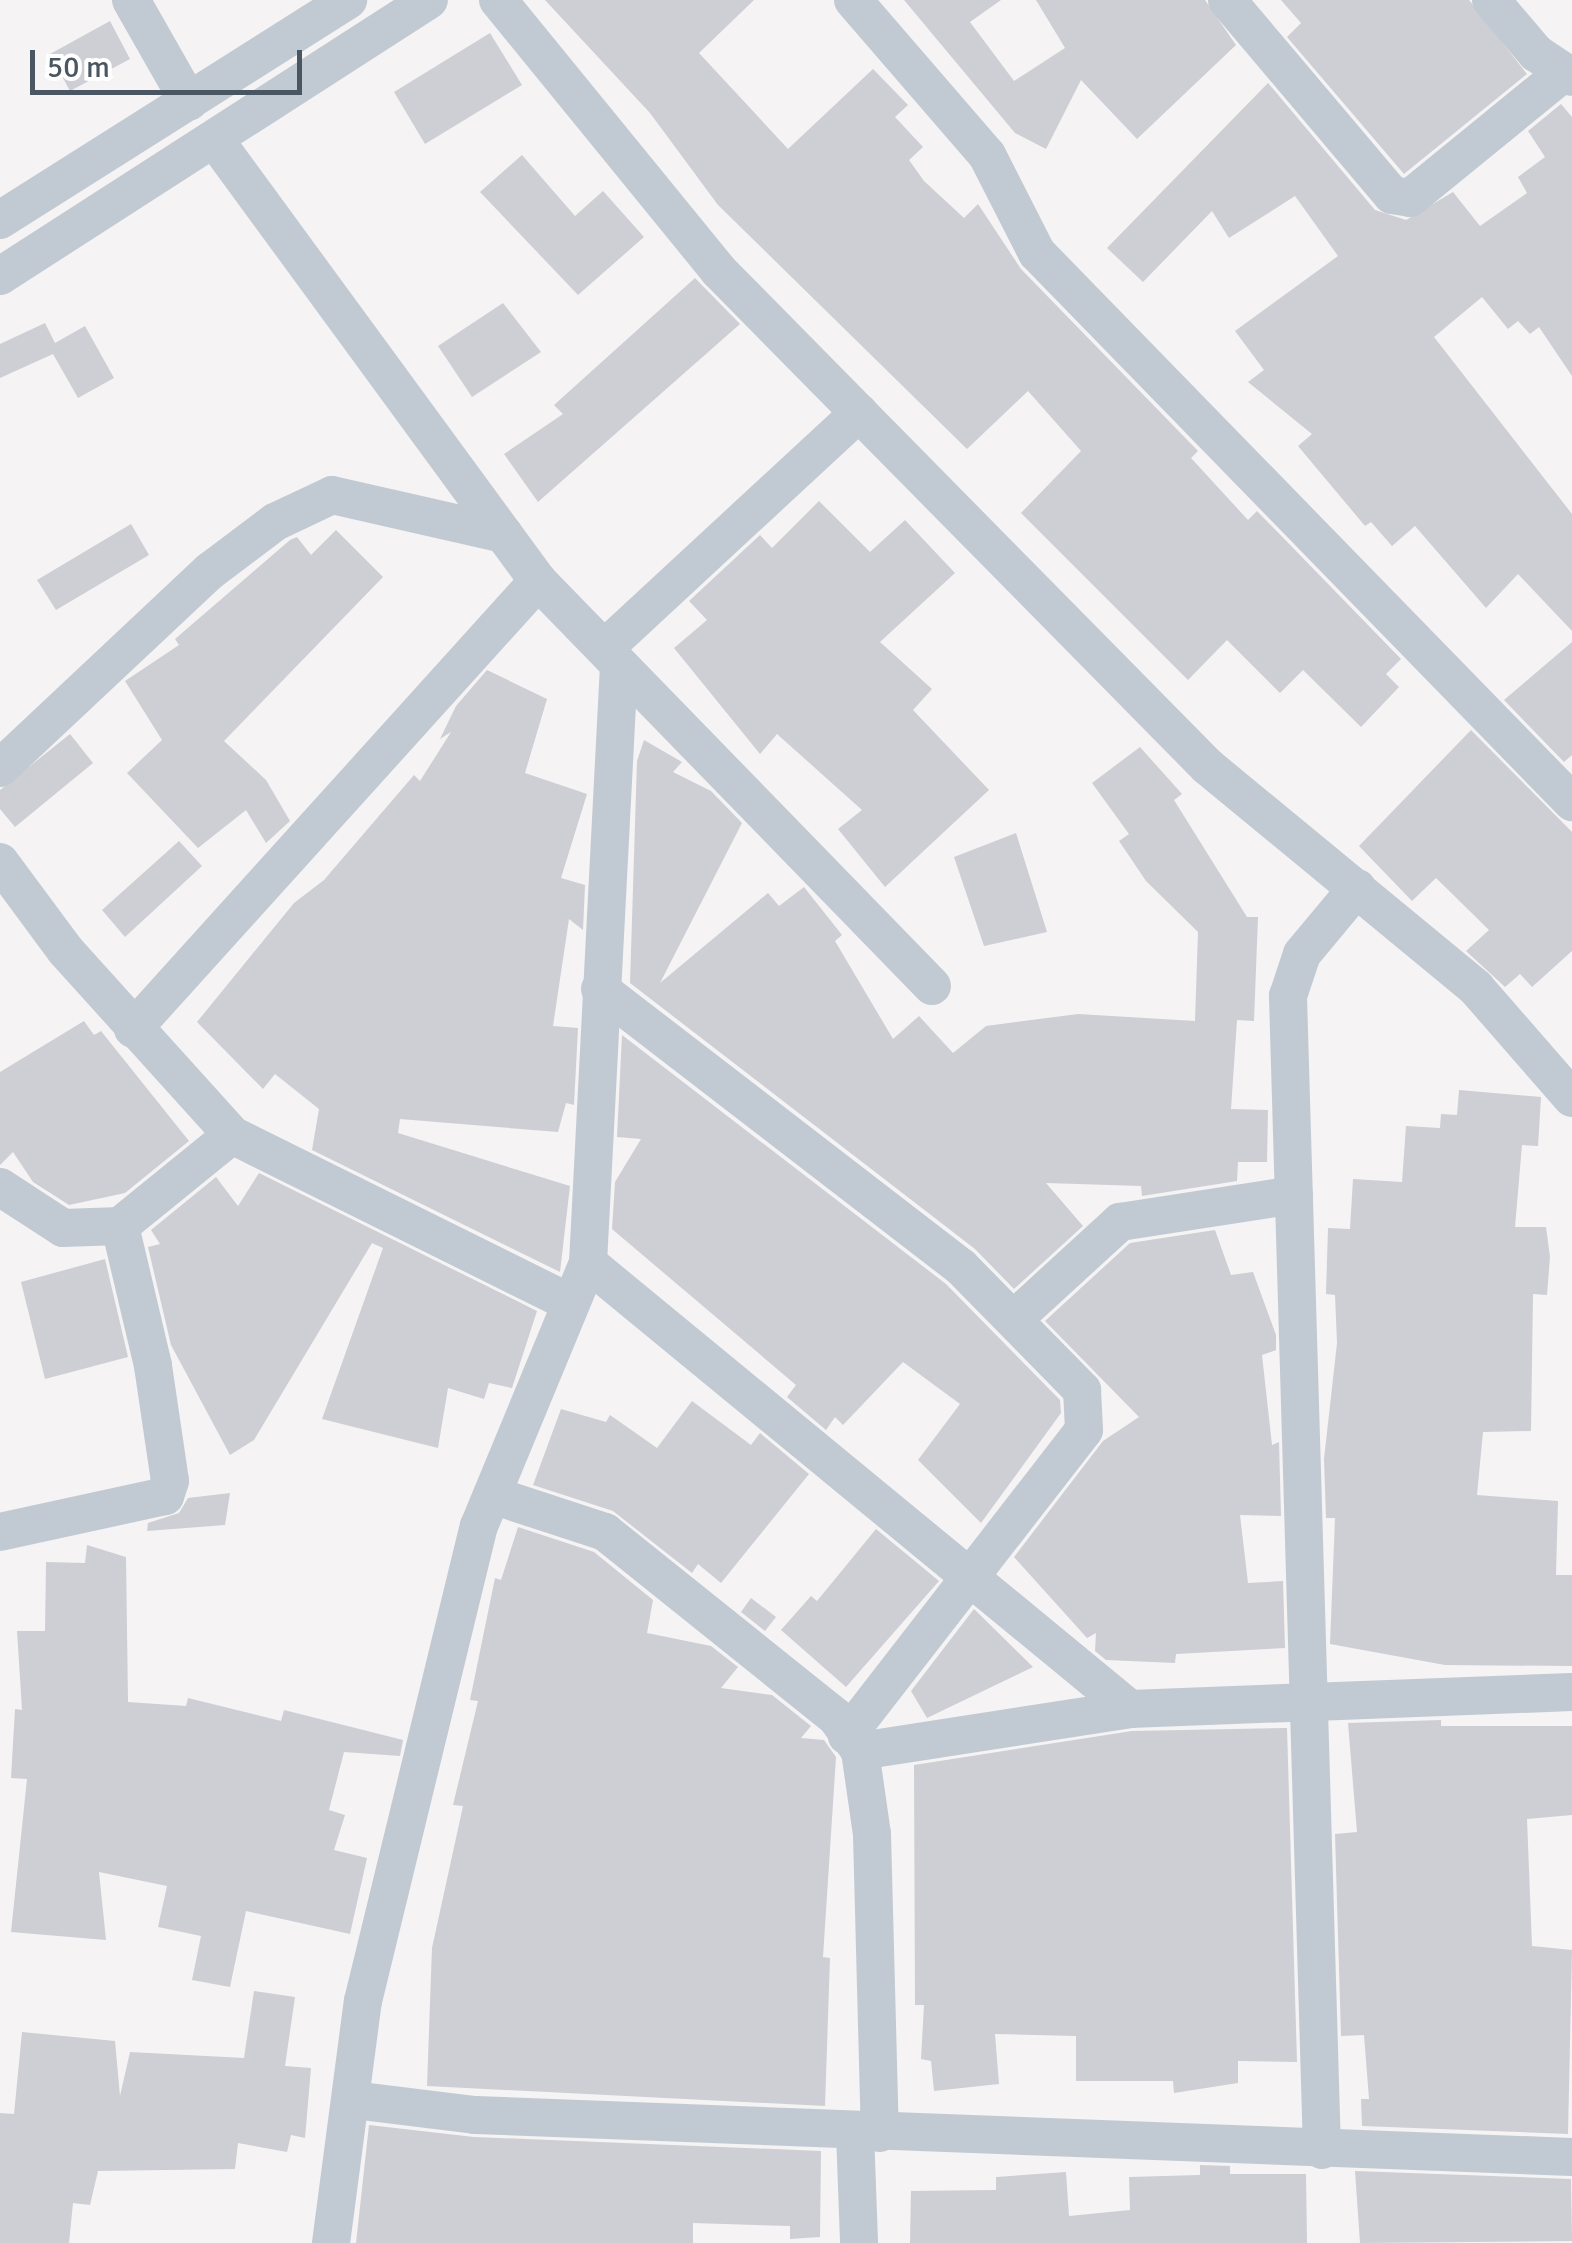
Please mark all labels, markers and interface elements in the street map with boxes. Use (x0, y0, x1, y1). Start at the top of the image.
scale bar (35, 30, 308, 92)
text: 50 m (47, 49, 110, 86)

